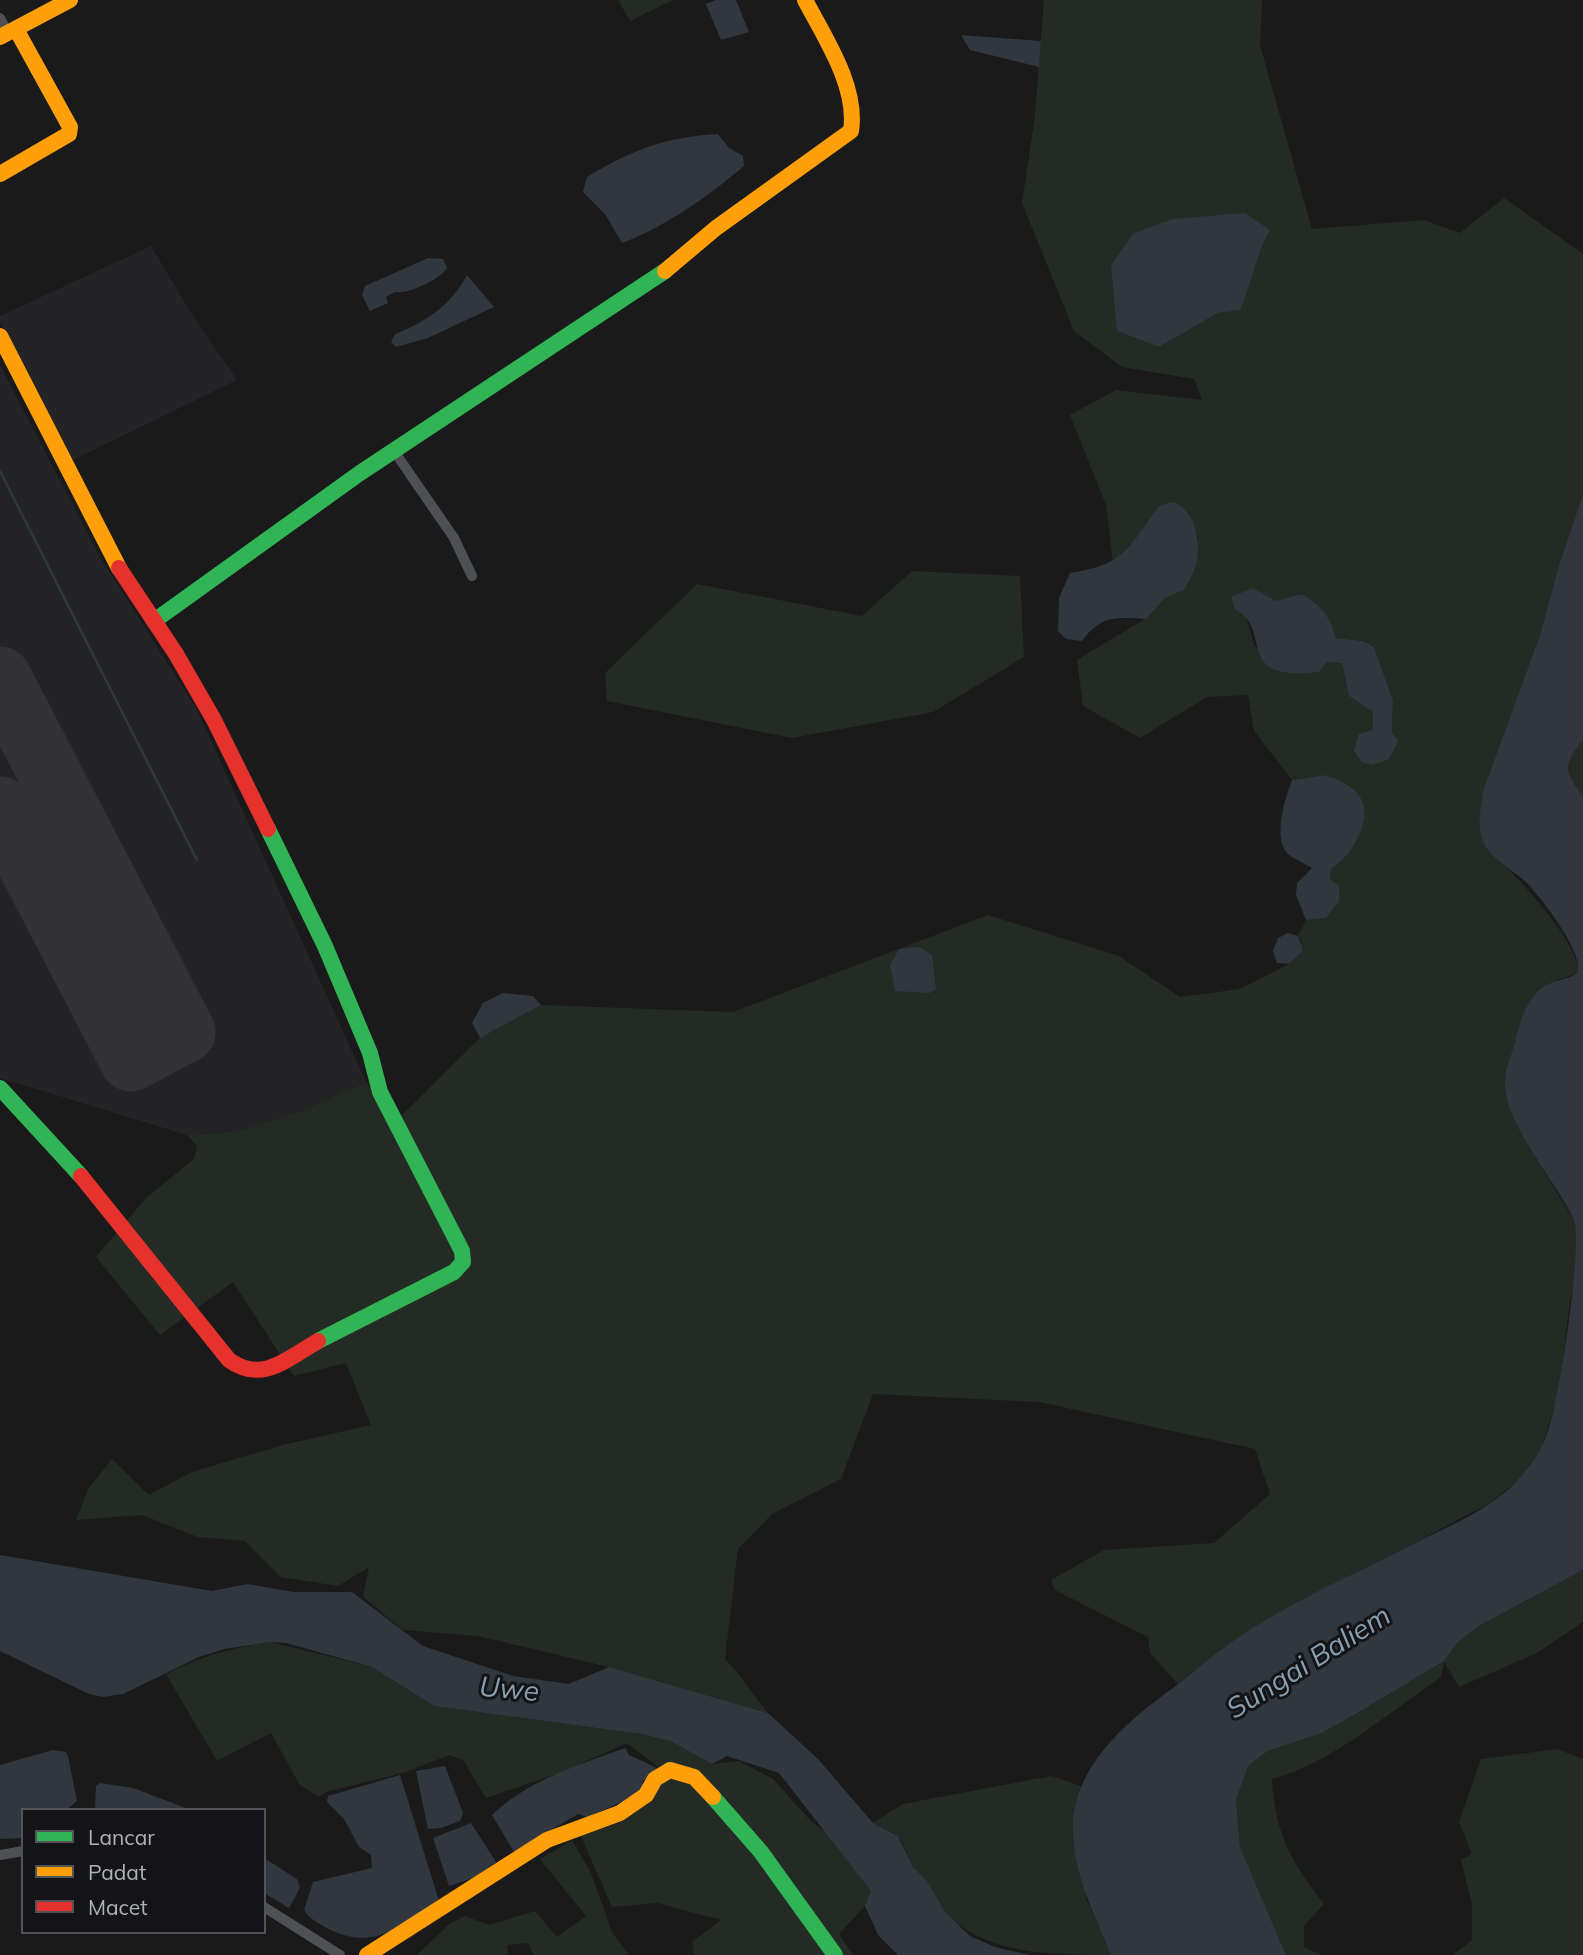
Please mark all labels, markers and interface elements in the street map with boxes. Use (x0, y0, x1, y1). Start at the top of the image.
water label: Sungai Baliem (1221, 1599, 1397, 1727)
water label: Uwe (478, 1671, 540, 1709)
legend (21, 1808, 266, 1934)
text: Lancar (88, 1824, 155, 1850)
text: Padat (88, 1859, 146, 1885)
text: Macet (88, 1894, 148, 1920)

